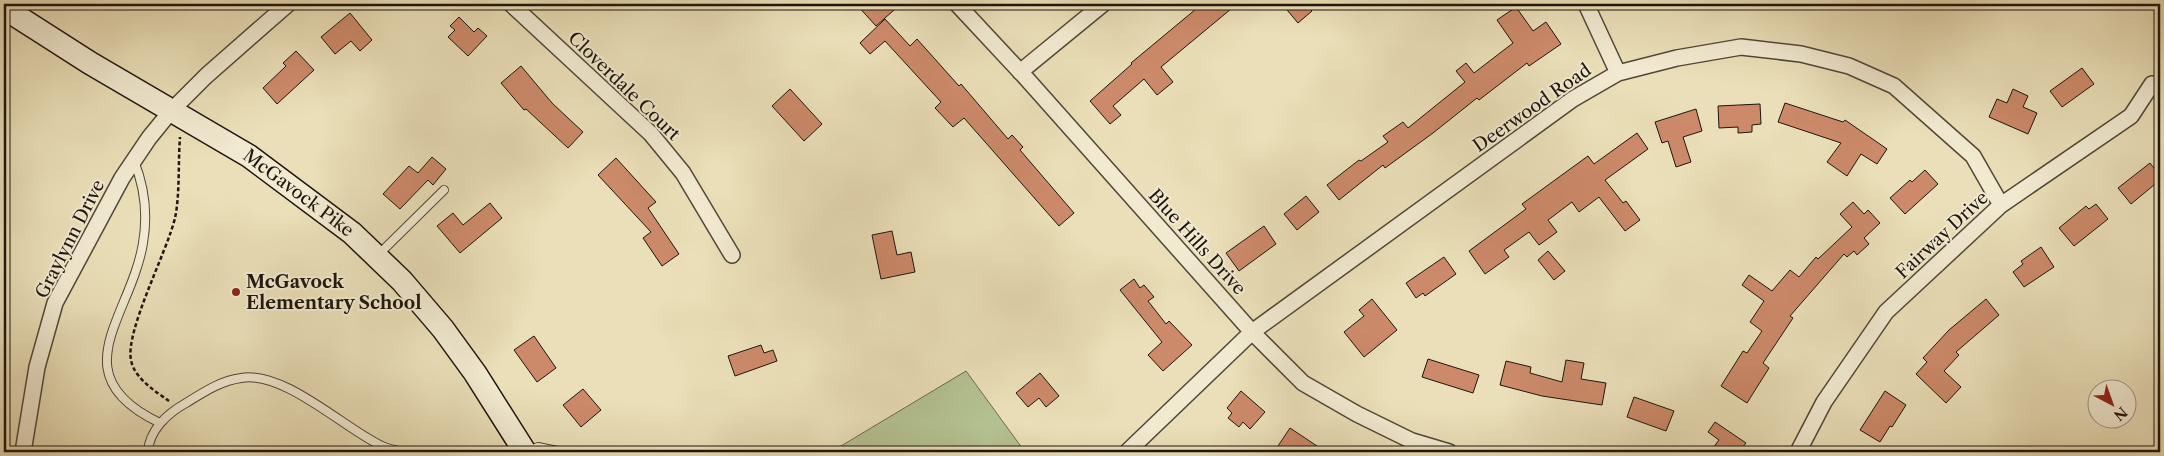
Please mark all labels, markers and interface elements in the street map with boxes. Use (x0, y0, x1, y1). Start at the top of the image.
street label: Cloverdale Court (563, 27, 685, 145)
street label: Deerwood Road (1469, 59, 1595, 157)
street label: McGavock Pike (239, 144, 358, 241)
street label: Graylynn Drive (31, 176, 109, 302)
street label: Blue Hills Drive (1144, 185, 1250, 299)
street label: Fairway Drive (1891, 187, 1993, 283)
place label: McGavock Elementary School (246, 271, 422, 314)
marker: McGavock Elementary School (230, 286, 242, 298)
north arrow (2086, 378, 2136, 428)
text: N (2110, 403, 2131, 425)

